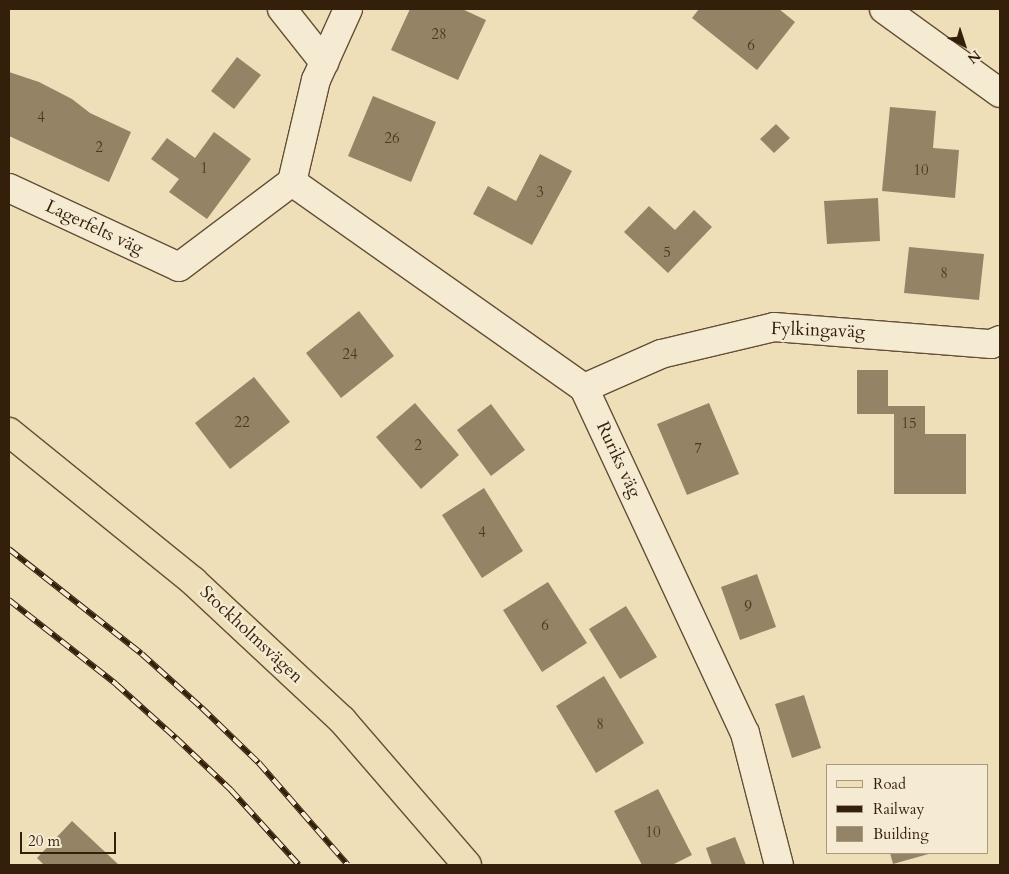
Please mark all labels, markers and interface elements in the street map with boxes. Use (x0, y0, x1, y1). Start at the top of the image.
north arrow (939, 20, 989, 70)
house number: 28 (431, 26, 447, 44)
house number: 6 (747, 37, 755, 55)
text: N (963, 46, 985, 68)
house number: 4 (37, 109, 45, 127)
house number: 26 (384, 130, 400, 148)
house number: 2 (95, 139, 103, 157)
house number: 1 (200, 160, 208, 178)
house number: 10 (913, 162, 929, 180)
house number: 3 (536, 184, 544, 202)
street label: Lagerfelts väg (42, 196, 146, 260)
house number: 5 (663, 244, 671, 262)
house number: 8 (940, 265, 948, 283)
street label: Fylkingaväg (771, 319, 865, 343)
house number: 24 (342, 346, 358, 364)
house number: 22 (234, 414, 250, 432)
house number: 15 (901, 415, 917, 433)
street label: Ruriks väg (591, 418, 645, 502)
house number: 2 (414, 437, 422, 455)
house number: 7 (694, 440, 702, 458)
house number: 4 (478, 524, 486, 542)
street label: Stockholmsvägen (195, 582, 307, 688)
house number: 9 (744, 598, 752, 616)
house number: 6 (541, 617, 549, 635)
house number: 8 (596, 716, 604, 734)
legend (826, 764, 989, 854)
text: Road (873, 774, 906, 794)
text: Railway (873, 799, 924, 819)
scale bar (22, 822, 119, 854)
house number: 10 (645, 824, 661, 842)
text: Building (873, 824, 929, 844)
text: 20 m (28, 831, 60, 851)

